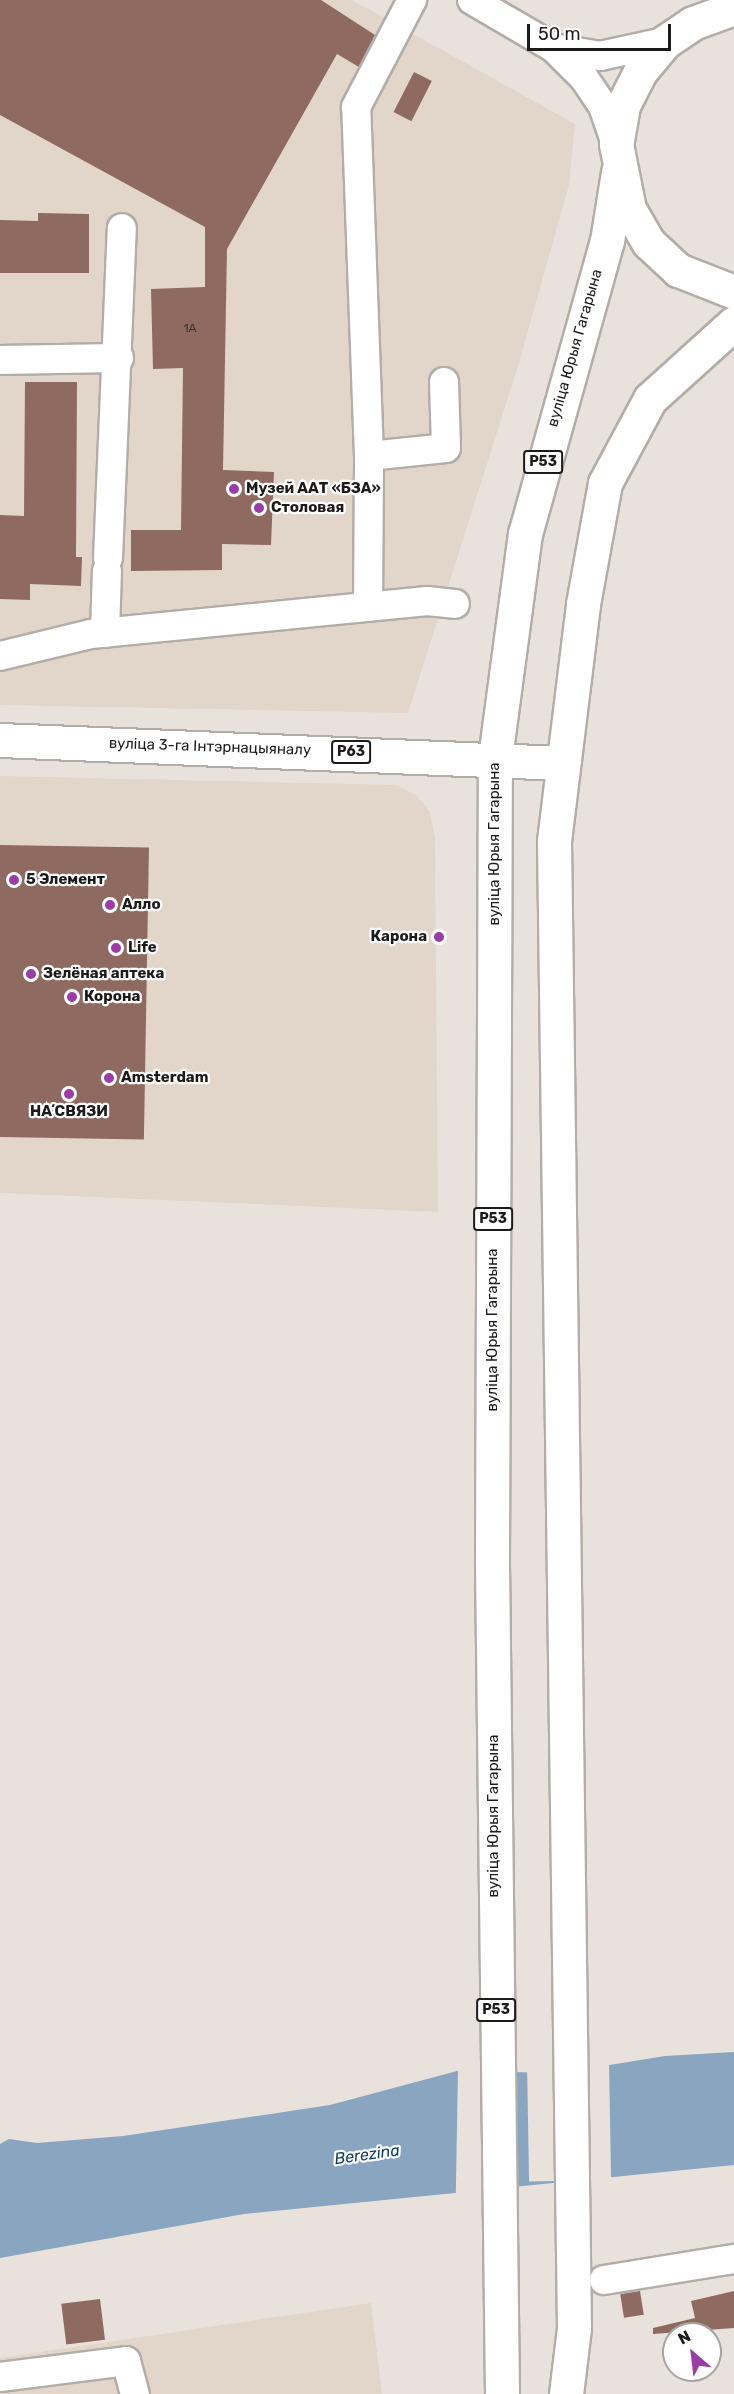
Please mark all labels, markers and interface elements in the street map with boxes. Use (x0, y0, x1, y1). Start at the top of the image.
scale bar (530, 12, 674, 50)
text: 50 m (538, 23, 581, 45)
street label: вуліца Юрыя Гагарына (544, 267, 606, 429)
house number: 1А (183, 322, 197, 336)
road number: Р53 (522, 451, 564, 473)
place label: Музей ААТ «БЗА» (246, 480, 381, 498)
marker: Музей ААТ «БЗА» (227, 482, 241, 496)
place label: Столовая (271, 499, 344, 517)
marker: Столовая (252, 501, 266, 515)
street label: вуліца 3-га Інтэрнацыяналу (109, 734, 311, 760)
road number: Р63 (330, 741, 372, 763)
street label: вуліца Юрыя Гагарына (486, 762, 504, 926)
place label: 5 Элемент (26, 871, 105, 889)
marker: 5 Элемент (7, 873, 21, 887)
place label: Алло (122, 896, 161, 914)
marker: Алло (103, 898, 117, 912)
place label: Карона (371, 928, 427, 946)
marker: Карона (432, 930, 446, 944)
place label: Life (128, 939, 157, 957)
marker: Life (109, 941, 123, 955)
place label: Зелёная аптека (43, 965, 164, 983)
marker: Зелёная аптека (24, 967, 38, 981)
place label: Корона (84, 988, 140, 1006)
marker: Корона (65, 990, 79, 1004)
place label: Amsterdam (121, 1069, 208, 1087)
marker: Amsterdam (102, 1071, 116, 1085)
marker: НАʼСВЯЗИ (62, 1087, 76, 1101)
place label: НАʼСВЯЗИ (30, 1103, 108, 1121)
road number: Р53 (472, 1208, 514, 1230)
street label: вуліца Юрыя Гагарына (484, 1248, 502, 1412)
street label: вуліца Юрыя Гагарына (485, 1734, 503, 1898)
road number: Р53 (475, 1999, 517, 2021)
water label: Berezina (333, 2141, 401, 2169)
north arrow (662, 2322, 722, 2382)
text: N (675, 2326, 694, 2349)

